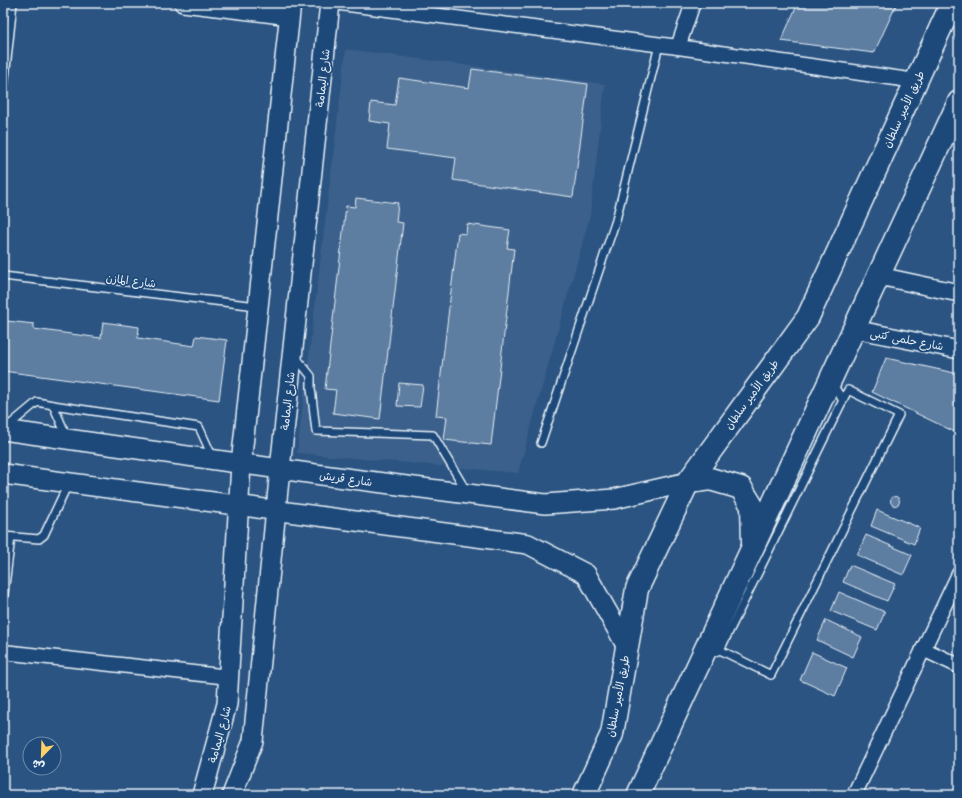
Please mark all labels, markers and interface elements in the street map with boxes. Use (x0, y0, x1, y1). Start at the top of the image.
street label: شارع اليمامة (311, 48, 335, 108)
street label: طريق الأمير سلطان (879, 68, 927, 150)
street label: شارع المازن (105, 269, 157, 292)
street label: شارع حلمى كتبى (869, 325, 945, 355)
street label: طريق الأمير سلطان (721, 356, 781, 432)
street label: شارع اليمامة (276, 371, 300, 431)
street label: شارع قريش (318, 467, 373, 491)
street label: طريق الأمير سلطان (602, 654, 632, 738)
street label: شارع اليمامة (204, 704, 236, 765)
north arrow (22, 736, 62, 776)
text: ش (29, 756, 46, 775)

